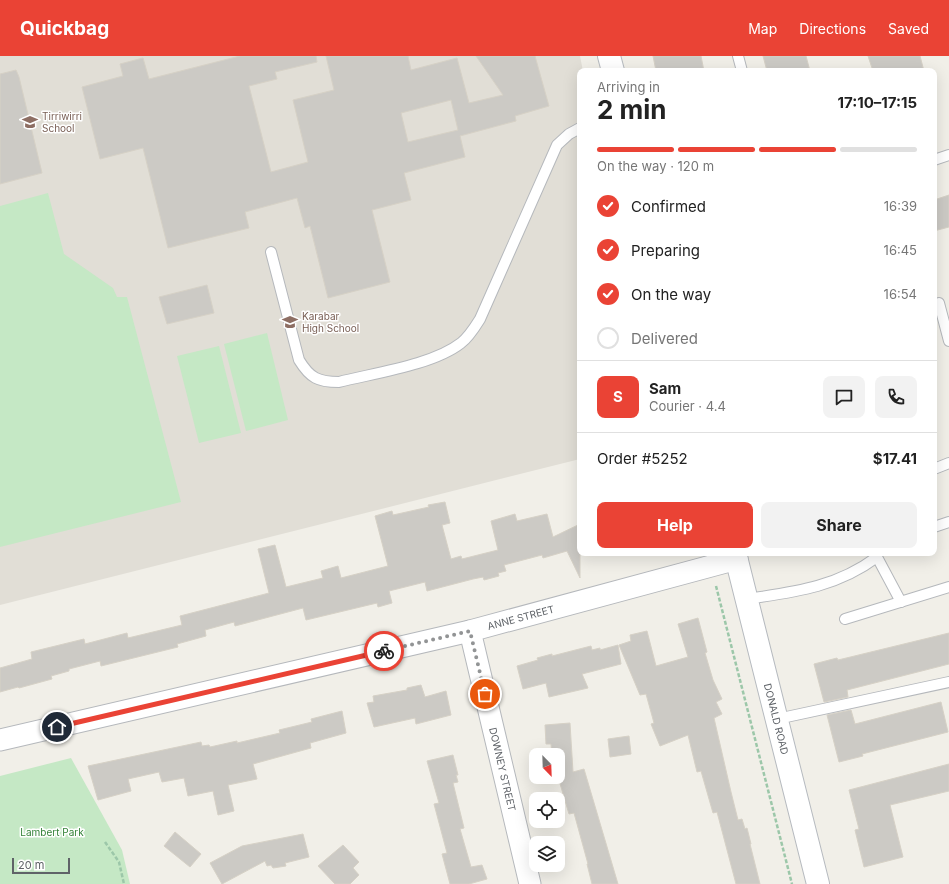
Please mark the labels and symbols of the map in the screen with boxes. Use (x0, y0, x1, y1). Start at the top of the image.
place label: Tirriwirri School (42, 110, 82, 134)
school or university icon: Tirriwirri School (21, 113, 39, 131)
place label: Karabar High School (302, 310, 359, 334)
school or university icon: Karabar High School (281, 313, 299, 331)
street label: ANNE STREET (486, 603, 555, 632)
courier (364, 631, 404, 671)
pin (468, 677, 502, 711)
street label: DONALD ROAD (762, 682, 791, 756)
pin (40, 710, 74, 744)
street label: DOWNEY STREET (487, 726, 518, 812)
north arrow (529, 748, 565, 784)
park label: Lambert Park (20, 826, 84, 838)
scale bar (12, 856, 70, 875)

